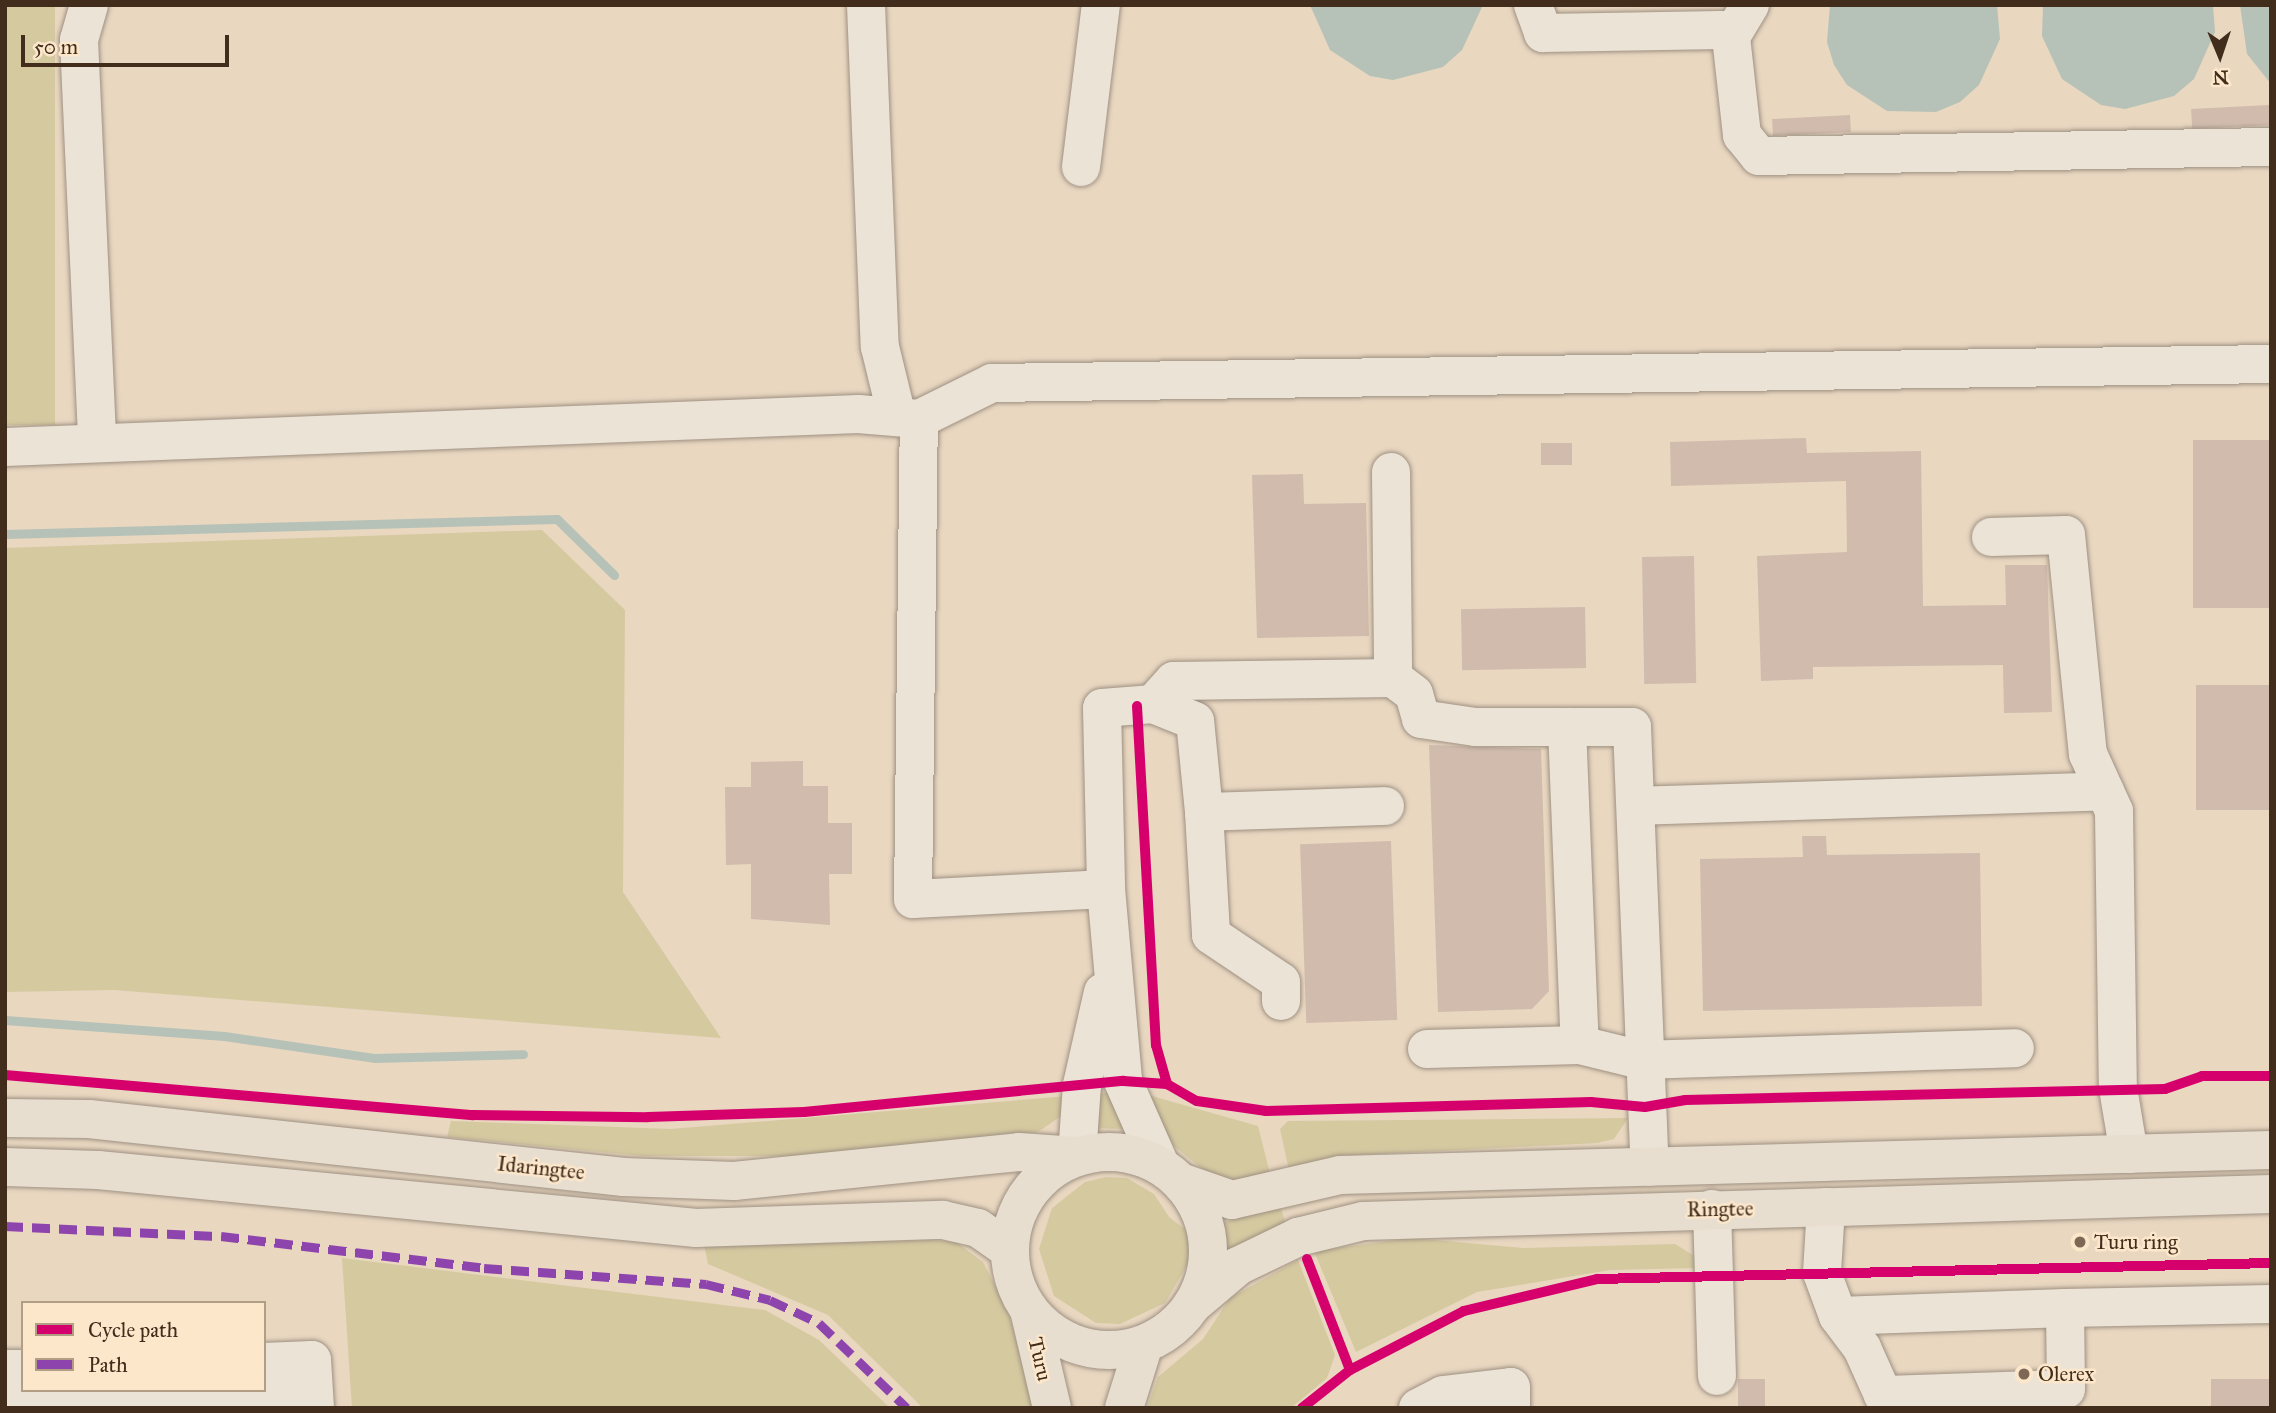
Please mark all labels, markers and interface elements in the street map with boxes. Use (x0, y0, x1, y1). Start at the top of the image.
scale bar (24, 21, 233, 65)
north arrow (2185, 21, 2255, 91)
text: 50 m (34, 34, 78, 60)
text: N (2212, 66, 2229, 89)
street label: Idaringtee (496, 1151, 586, 1185)
street label: Ringtee (1686, 1196, 1754, 1222)
place label: Turu ring (2094, 1229, 2178, 1255)
marker: Turu ring (2072, 1234, 2088, 1250)
legend (21, 1301, 266, 1392)
text: Cycle path (88, 1317, 178, 1343)
street label: Turu (1023, 1335, 1057, 1383)
text: Path (88, 1352, 128, 1378)
place label: Olerex (2038, 1361, 2094, 1387)
marker: Olerex (2016, 1366, 2032, 1382)

